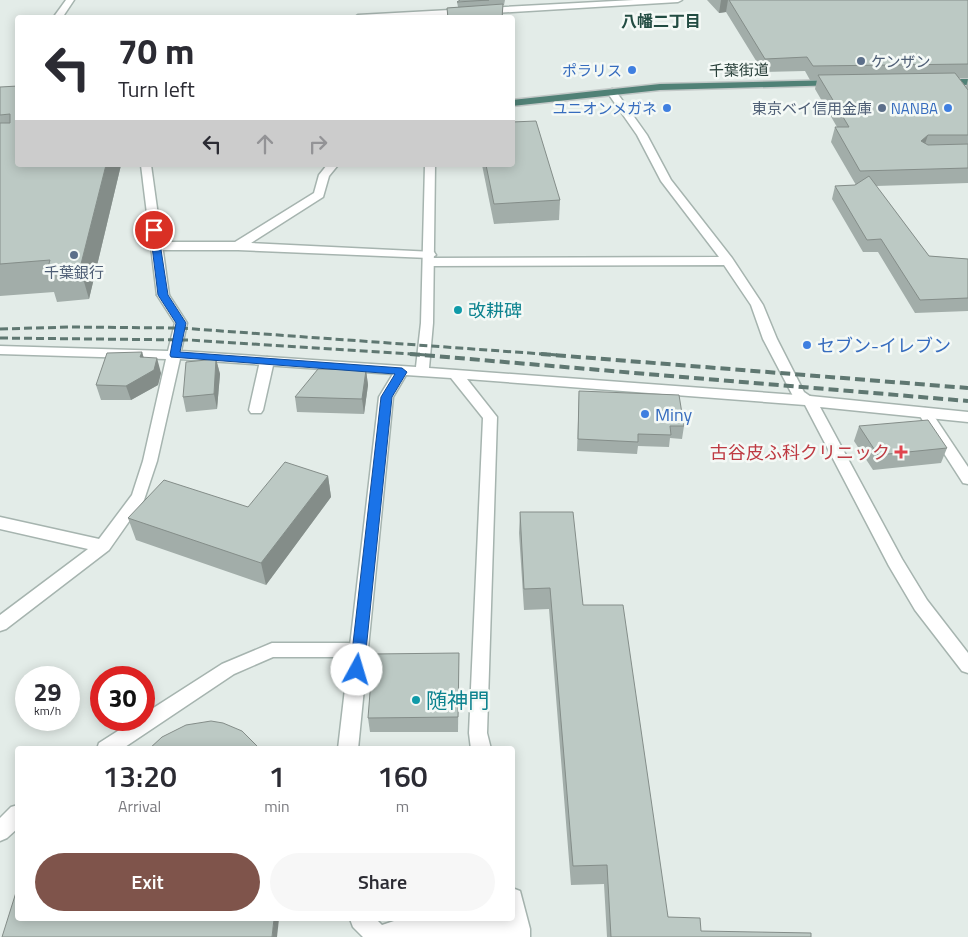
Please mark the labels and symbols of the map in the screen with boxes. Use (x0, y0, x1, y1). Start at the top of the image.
district label: 八幡二丁目 (621, 9, 701, 33)
place label: ケンザン (871, 50, 931, 73)
marker: ケンザン (855, 55, 867, 67)
street label: 千葉街道 (709, 58, 769, 82)
place label: ポラリス (562, 59, 622, 82)
marker: ポラリス (626, 64, 638, 76)
place label: ユニオンメガネ (552, 97, 657, 120)
place label: 東京ベイ信用金庫 (752, 97, 872, 120)
place label: NANBA (891, 97, 938, 120)
marker: ユニオンメガネ (661, 102, 673, 114)
marker: 東京ベイ信用金庫 (876, 102, 888, 114)
marker: NANBA (942, 102, 954, 114)
pin (133, 209, 175, 251)
marker: 千葉銀行 (68, 249, 80, 261)
place label: 千葉銀行 (44, 261, 104, 284)
place label: 改耕碑 (468, 297, 522, 324)
marker: 改耕碑 (452, 304, 464, 316)
place label: セブン-イレブン (817, 332, 951, 359)
marker: セブン-イレブン (801, 339, 813, 351)
place label: Miny (655, 401, 693, 428)
marker: Miny (639, 408, 651, 420)
place label: 古谷皮ふ科クリニック (710, 439, 890, 466)
marker: 古谷皮ふ科クリニック (894, 445, 908, 459)
position arrow (330, 643, 382, 695)
speed limit sign: 30 (90, 666, 155, 731)
place label: 随神門 (426, 684, 489, 716)
marker: 随神門 (410, 694, 422, 706)

